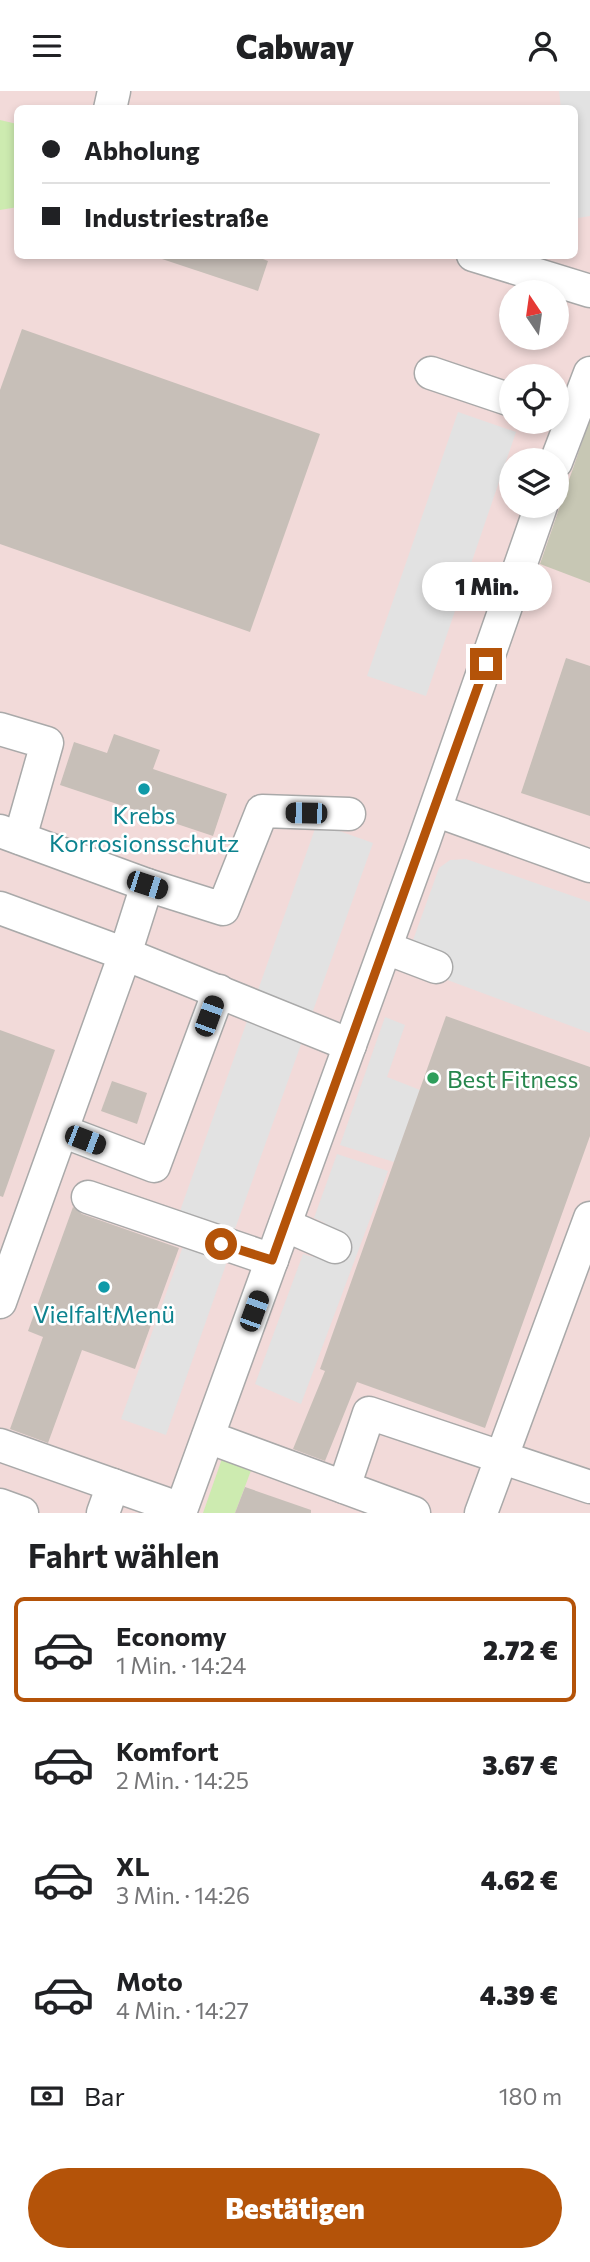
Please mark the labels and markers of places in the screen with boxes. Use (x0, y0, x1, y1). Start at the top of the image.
marker: Krebs Korrosionsschutz (136, 781, 152, 797)
place label: Krebs Korrosionsschutz (49, 800, 239, 857)
place label: Best Fitness (447, 1064, 578, 1093)
marker: Best Fitness (425, 1070, 441, 1086)
marker: VielfaltMenü (96, 1279, 112, 1295)
place label: VielfaltMenü (33, 1299, 175, 1328)

